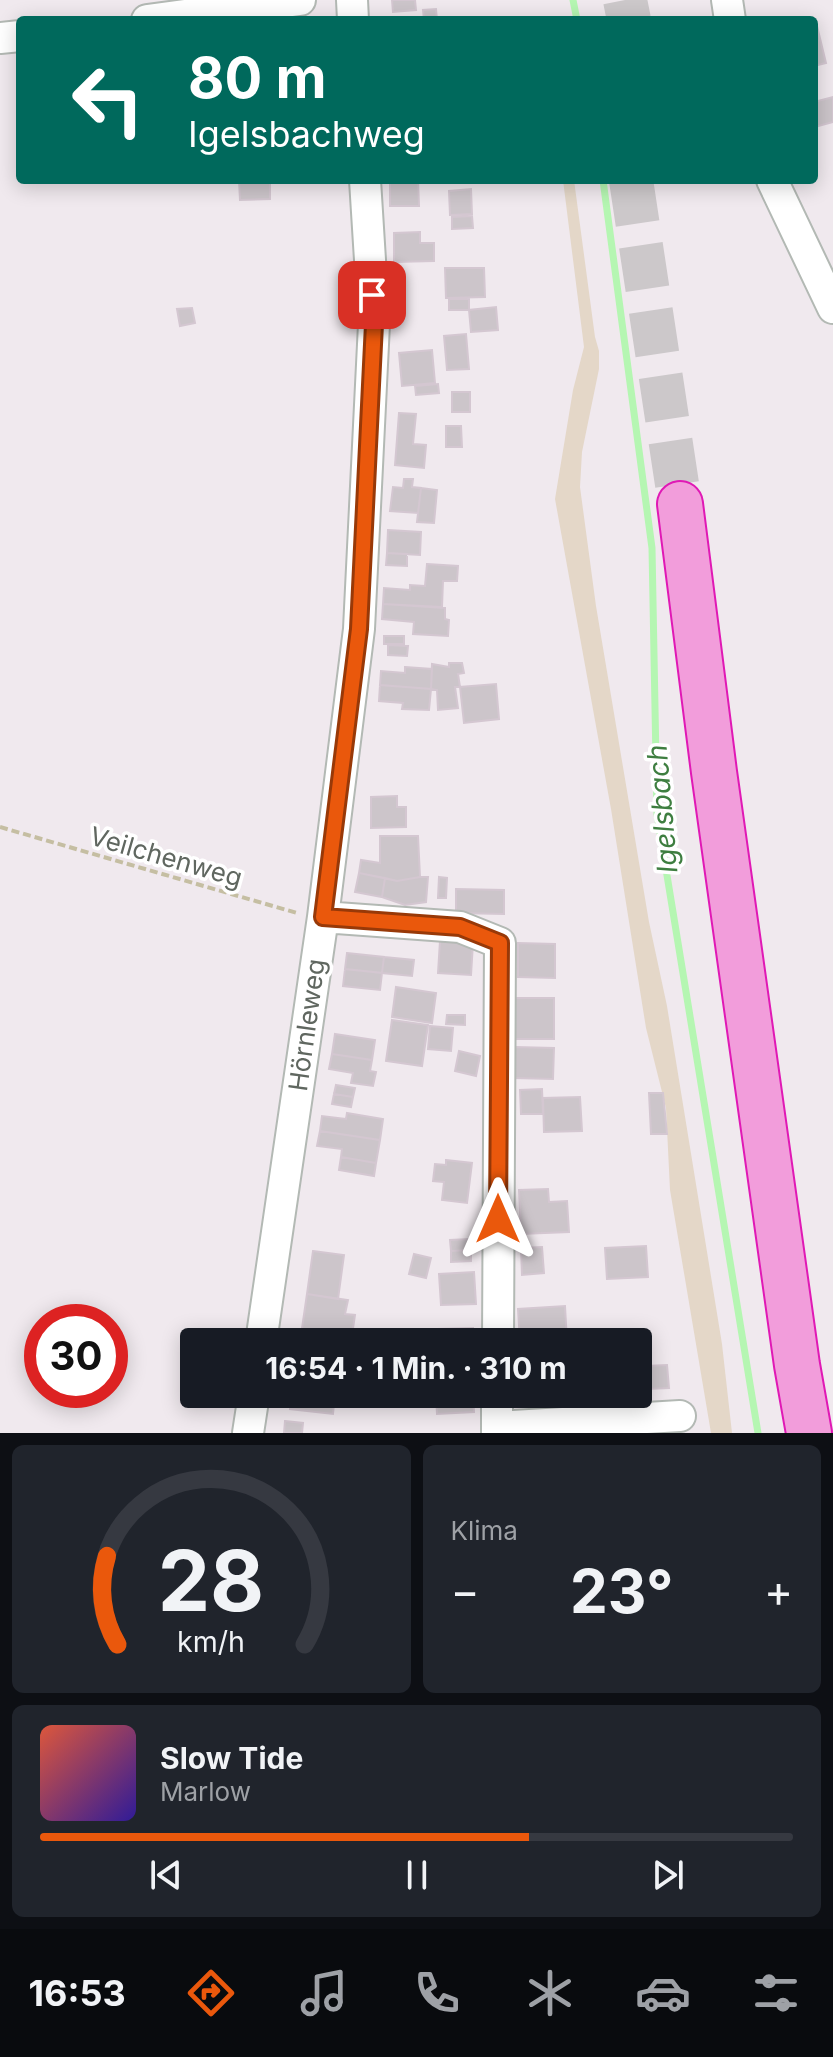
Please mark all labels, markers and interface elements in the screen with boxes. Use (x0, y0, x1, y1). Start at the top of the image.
text: 80 m (188, 44, 327, 112)
icon: left (56, 48, 160, 152)
text: Igelsbachweg (188, 112, 425, 156)
pin (338, 261, 406, 329)
icon: arrive (350, 273, 394, 317)
water label: Igelsbach (639, 743, 685, 875)
street label: Veilchenweg (86, 820, 246, 893)
street label: Hörnleweg (282, 957, 331, 1093)
position arrow (456, 1177, 540, 1261)
speed limit sign: 30 (24, 1304, 128, 1408)
text: 16:54 · 1 Min. · 310 m (265, 1350, 567, 1386)
text: Klima (451, 1515, 518, 1546)
text: 28 (158, 1530, 265, 1631)
text: 23° (570, 1555, 674, 1627)
text: − (451, 1564, 480, 1618)
text: + (764, 1564, 793, 1618)
text: km/h (177, 1624, 245, 1659)
text: Slow Tide (160, 1740, 303, 1776)
text: Marlow (160, 1776, 251, 1807)
icon: previous (144, 1853, 188, 1897)
icon: pause (395, 1853, 439, 1897)
icon: next (646, 1853, 690, 1897)
icon: directions (183, 1965, 239, 2021)
icon: music (296, 1965, 352, 2021)
icon: phone (409, 1965, 465, 2021)
icon: climate (522, 1965, 578, 2021)
icon: car (635, 1965, 691, 2021)
icon: filters (748, 1965, 804, 2021)
text: 16:53 (29, 1971, 126, 2015)

